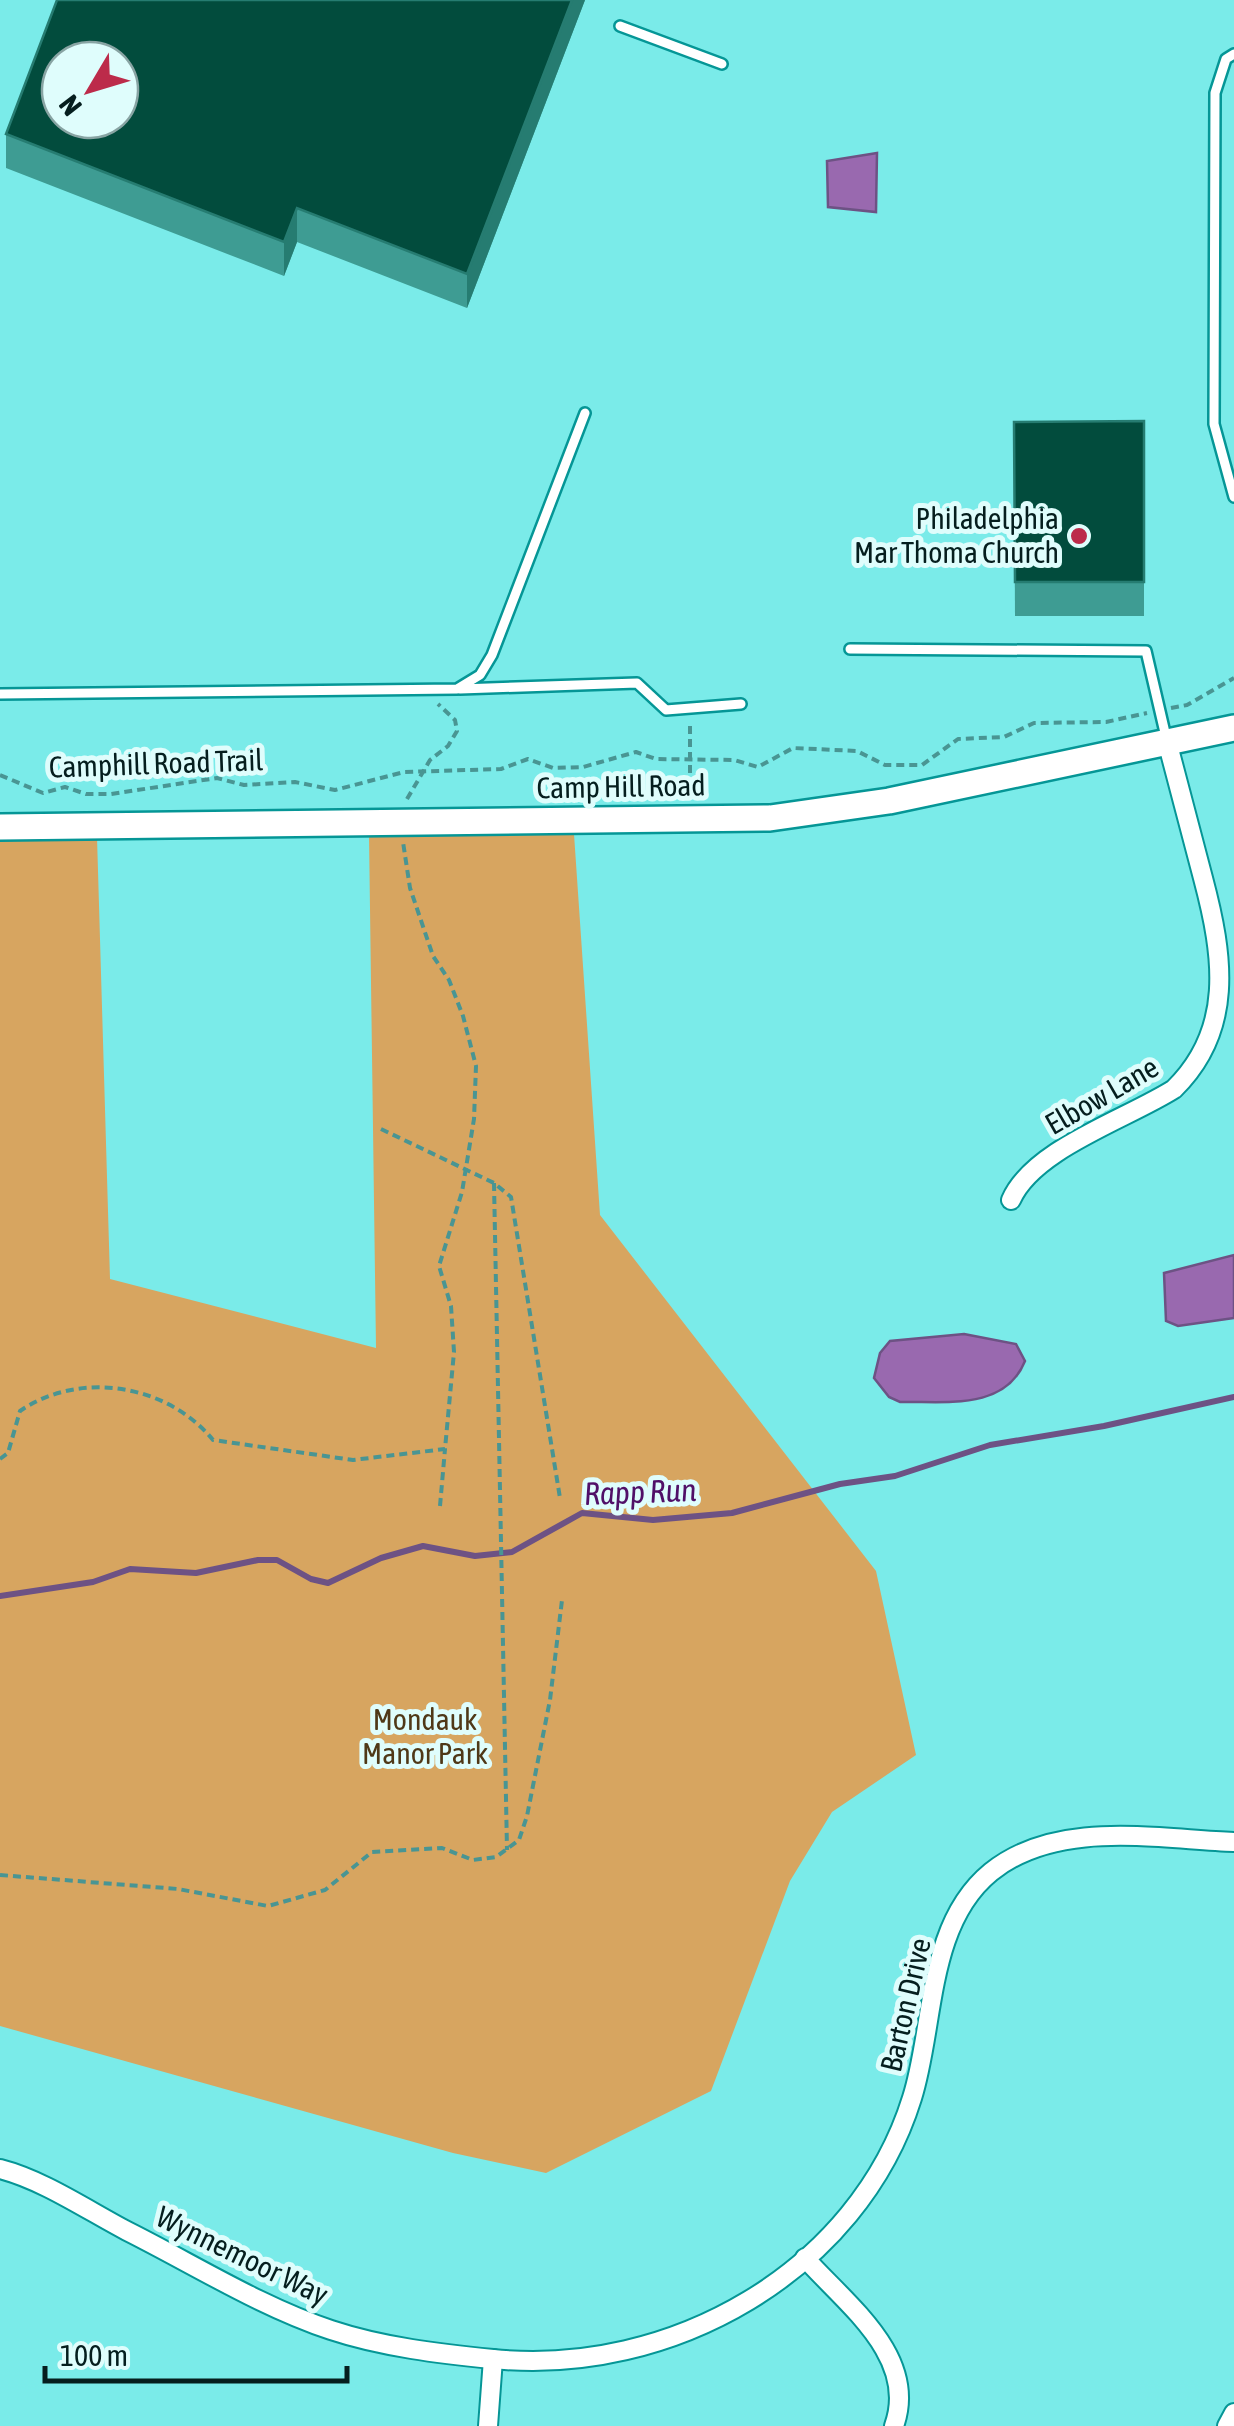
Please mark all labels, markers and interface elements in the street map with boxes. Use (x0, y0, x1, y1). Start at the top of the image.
north arrow (40, 40, 140, 140)
text: N (53, 89, 88, 122)
place label: Philadelphia Mar Thoma Church (854, 501, 1059, 569)
marker: Philadelphia Mar Thoma Church (1068, 525, 1090, 547)
street label: Camphill Road Trail (48, 742, 264, 784)
street label: Camp Hill Road (536, 768, 706, 804)
street label: Elbow Lane (1039, 1049, 1164, 1141)
water label: Rapp Run (583, 1471, 697, 1512)
park label: Mondauk Manor Park (362, 1702, 488, 1770)
street label: Barton Drive (873, 1935, 937, 2075)
street label: Wynnemoor Way (151, 2199, 334, 2311)
scale bar (45, 2321, 348, 2383)
text: 100 m (60, 2338, 128, 2372)

